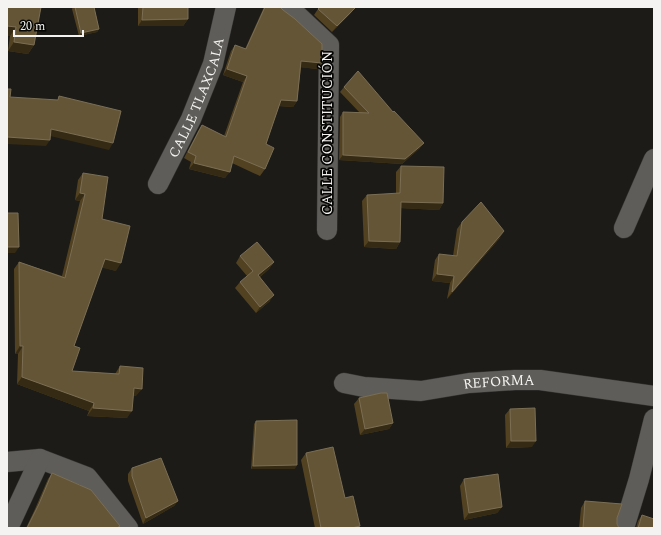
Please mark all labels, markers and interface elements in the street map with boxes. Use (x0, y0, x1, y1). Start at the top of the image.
scale bar (14, 12, 83, 38)
text: 20 m (20, 17, 45, 36)
street label: CALLE TLAXCALA (163, 35, 229, 161)
street label: CALLE CONSTITUCIÓN (317, 51, 338, 215)
street label: REFORMA (461, 370, 535, 394)

